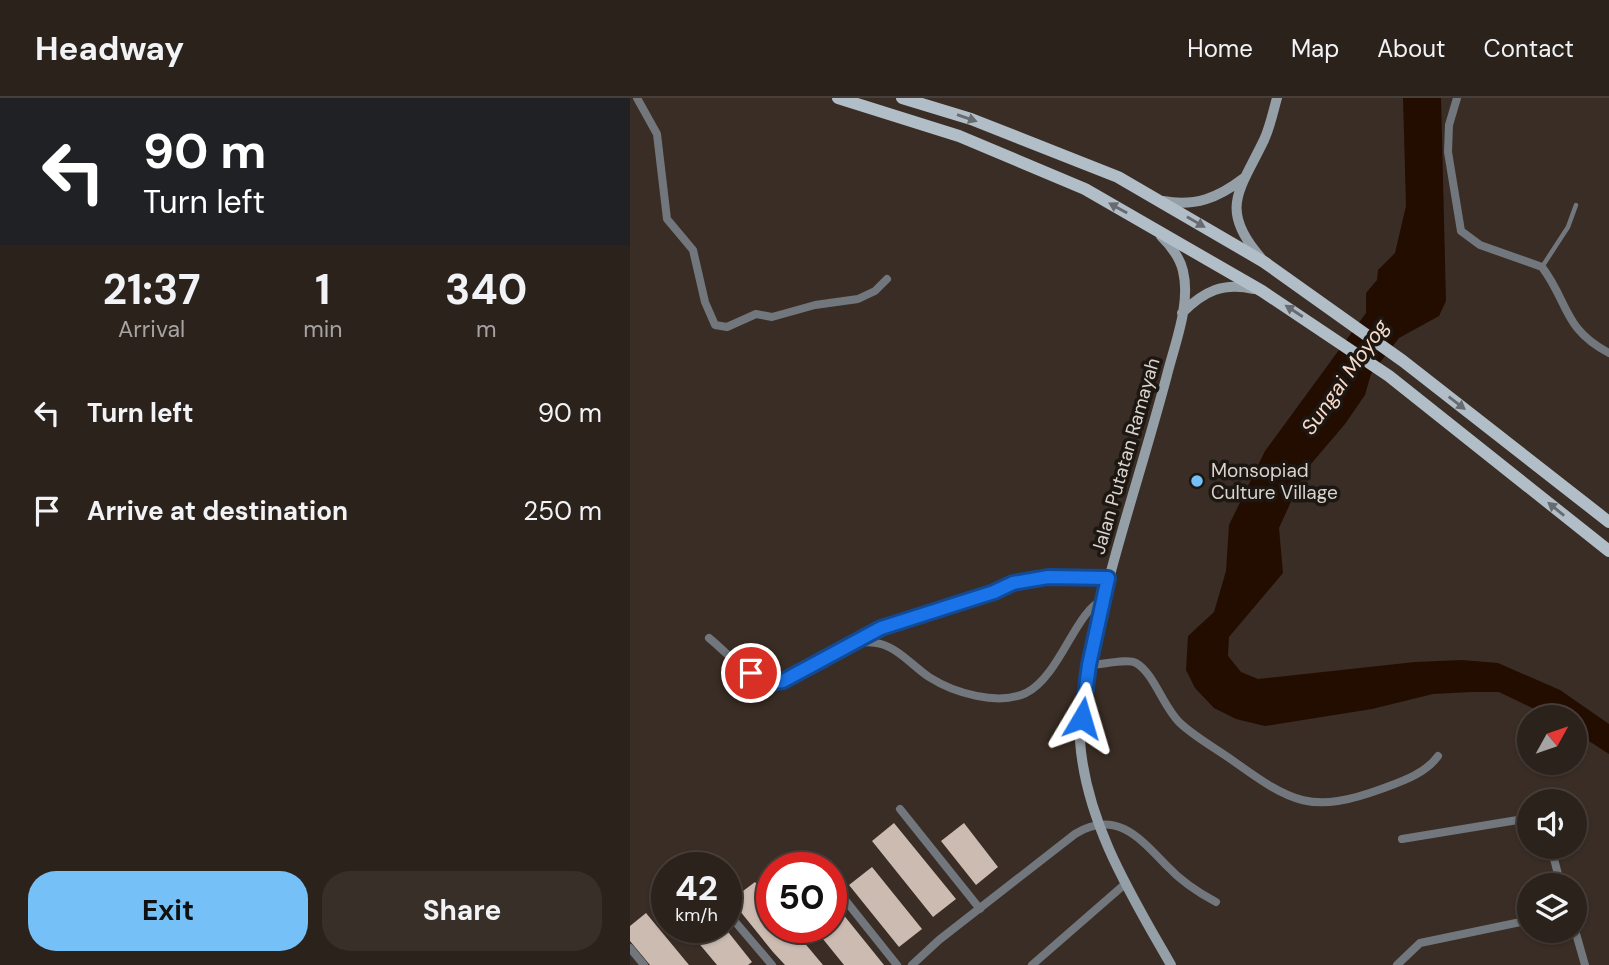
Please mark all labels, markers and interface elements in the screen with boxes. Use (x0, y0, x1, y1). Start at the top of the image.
text: Headway (35, 27, 184, 70)
text: Home (1187, 33, 1253, 64)
text: Map (1291, 33, 1339, 64)
text: About (1377, 33, 1446, 64)
text: Contact (1484, 33, 1574, 64)
one-way arrow (956, 113, 977, 124)
text: 90 m (143, 119, 266, 183)
icon: left (28, 126, 119, 217)
text: Turn left (143, 181, 265, 223)
one-way arrow (1109, 202, 1128, 214)
one-way arrow (1186, 216, 1205, 228)
text: 21:37 (103, 262, 200, 317)
text: 1 (315, 262, 330, 317)
text: 340 (445, 262, 527, 317)
one-way arrow (1284, 305, 1303, 318)
water label: Sungai Moyog (1295, 313, 1395, 440)
text: Arrival (118, 314, 185, 344)
text: min (303, 314, 342, 344)
text: m (476, 314, 496, 344)
street label: Jalan Putatan Ramayah (1085, 355, 1165, 557)
icon: left (28, 394, 66, 432)
one-way arrow (1448, 395, 1466, 410)
text: Turn left (87, 396, 194, 430)
text: 90 m (538, 396, 602, 430)
place label: Monsopiad Culture Village (1211, 458, 1338, 505)
marker: Monsopiad Culture Village (1189, 473, 1205, 489)
icon: arrive (28, 492, 66, 530)
text: Arrive at destination (87, 494, 348, 528)
text: 250 m (523, 494, 602, 528)
one-way arrow (1547, 501, 1565, 516)
pin (721, 643, 781, 703)
icon: arrive (732, 654, 770, 692)
position arrow (1045, 681, 1119, 755)
north arrow (1517, 705, 1587, 775)
map controls (1517, 705, 1587, 943)
button: sound (1517, 789, 1587, 859)
speed limit sign: 50 (756, 852, 847, 943)
text: 42 (675, 865, 718, 911)
button: Exit (28, 871, 308, 951)
button: Share (322, 871, 602, 951)
button: layers (1517, 873, 1587, 943)
text: km/h (675, 903, 718, 927)

